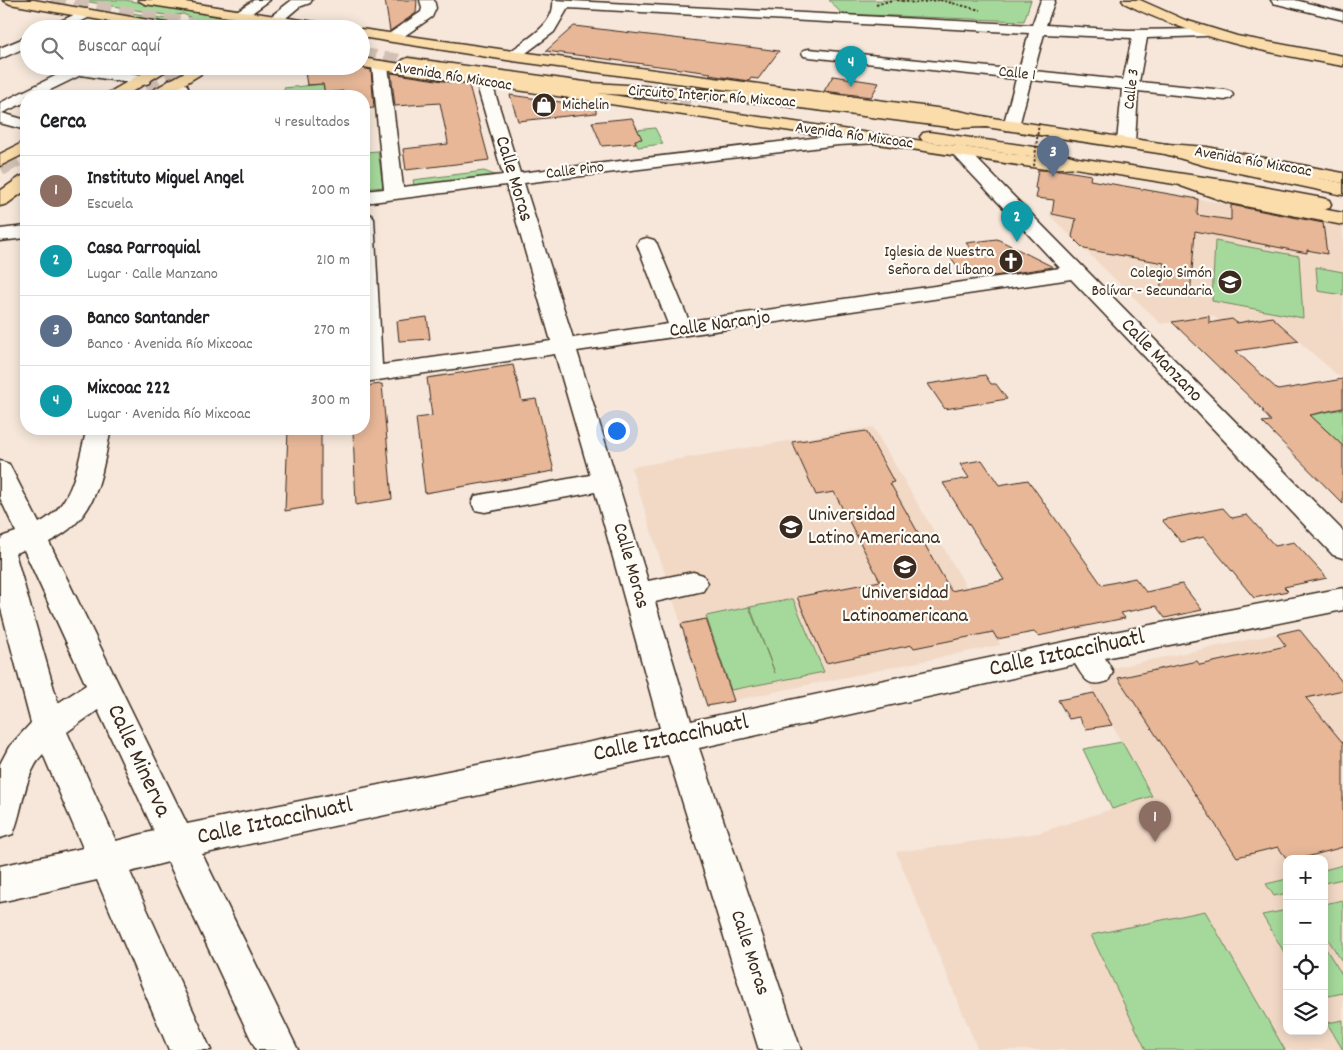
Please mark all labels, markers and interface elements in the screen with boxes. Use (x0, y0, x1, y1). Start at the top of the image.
search box (20, 20, 370, 75)
icon: search (38, 34, 66, 62)
text: Buscar aquí (78, 34, 160, 61)
pin: 4 (835, 46, 867, 87)
street label: Avenida Río Mixcoac (393, 56, 513, 98)
street label: Calle 1 (997, 61, 1037, 87)
street label: Calle 3 (1118, 67, 1146, 111)
street label: Circuito Interior Río Mixcoac (627, 80, 797, 114)
shop icon: Michelin (531, 92, 557, 118)
place label: Michelin (562, 94, 609, 117)
text: Cerca (40, 108, 86, 138)
text: 4 resultados (275, 111, 350, 134)
street label: Avenida Río Mixcoac (794, 116, 914, 156)
street label: Calle Moras (487, 133, 539, 225)
pin: 3 (1037, 136, 1069, 177)
street label: Avenida Río Mixcoac (1193, 140, 1313, 184)
street label: Calle Pino (545, 156, 605, 186)
text: Instituto Miguel Angel (87, 166, 244, 193)
text: 1 (54, 179, 58, 202)
text: 200 m (311, 179, 350, 202)
text: Escuela (87, 193, 133, 216)
pin: 2 (1001, 201, 1033, 242)
text: Casa Parroquial (87, 236, 200, 263)
place label: Iglesia de Nuestra Señora del Líbano (884, 241, 994, 282)
church icon: Iglesia de Nuestra Señora del Líbano (998, 248, 1024, 274)
text: 2 (53, 249, 60, 272)
text: 210 m (316, 249, 350, 272)
place label: Colegio Simón Bolívar - Secundaria (1091, 262, 1212, 303)
text: Lugar · Calle Manzano (87, 263, 218, 286)
school or university icon: Colegio Simón Bolívar - Secundaria (1217, 269, 1243, 295)
street label: Calle Naranjo (668, 304, 772, 346)
text: Banco Santander (87, 306, 209, 333)
street label: Calle Manzano (1114, 313, 1209, 410)
text: 3 (52, 319, 60, 342)
text: 270 m (314, 319, 350, 342)
text: Banco · Avenida Río Mixcoac (87, 333, 253, 356)
text: Mixcoac 222 (87, 376, 171, 403)
text: 4 (53, 389, 59, 412)
text: 300 m (311, 389, 350, 412)
text: Lugar · Avenida Río Mixcoac (87, 403, 251, 426)
your location (604, 418, 630, 444)
place label: Universidad Latino Americana (808, 502, 941, 553)
school or university icon: Universidad Latino Americana (778, 514, 804, 540)
street label: Calle Moras (604, 520, 656, 612)
school or university icon: Universidad Latinoamericana (892, 554, 918, 580)
place label: Universidad Latinoamericana (842, 580, 969, 631)
street label: Calle Iztaccihuatl (986, 621, 1148, 687)
street label: Calle Minerva (97, 699, 179, 824)
street label: Calle Iztaccihuatl (590, 706, 752, 772)
street label: Calle Iztaccihuatl (194, 789, 356, 855)
pin: 1 (1139, 801, 1171, 842)
map controls (1283, 855, 1328, 1035)
button: + (1283, 855, 1328, 900)
button: − (1283, 900, 1328, 945)
street label: Calle Moras (722, 907, 776, 999)
button: locate (1283, 945, 1328, 990)
button: layers (1283, 990, 1328, 1035)

